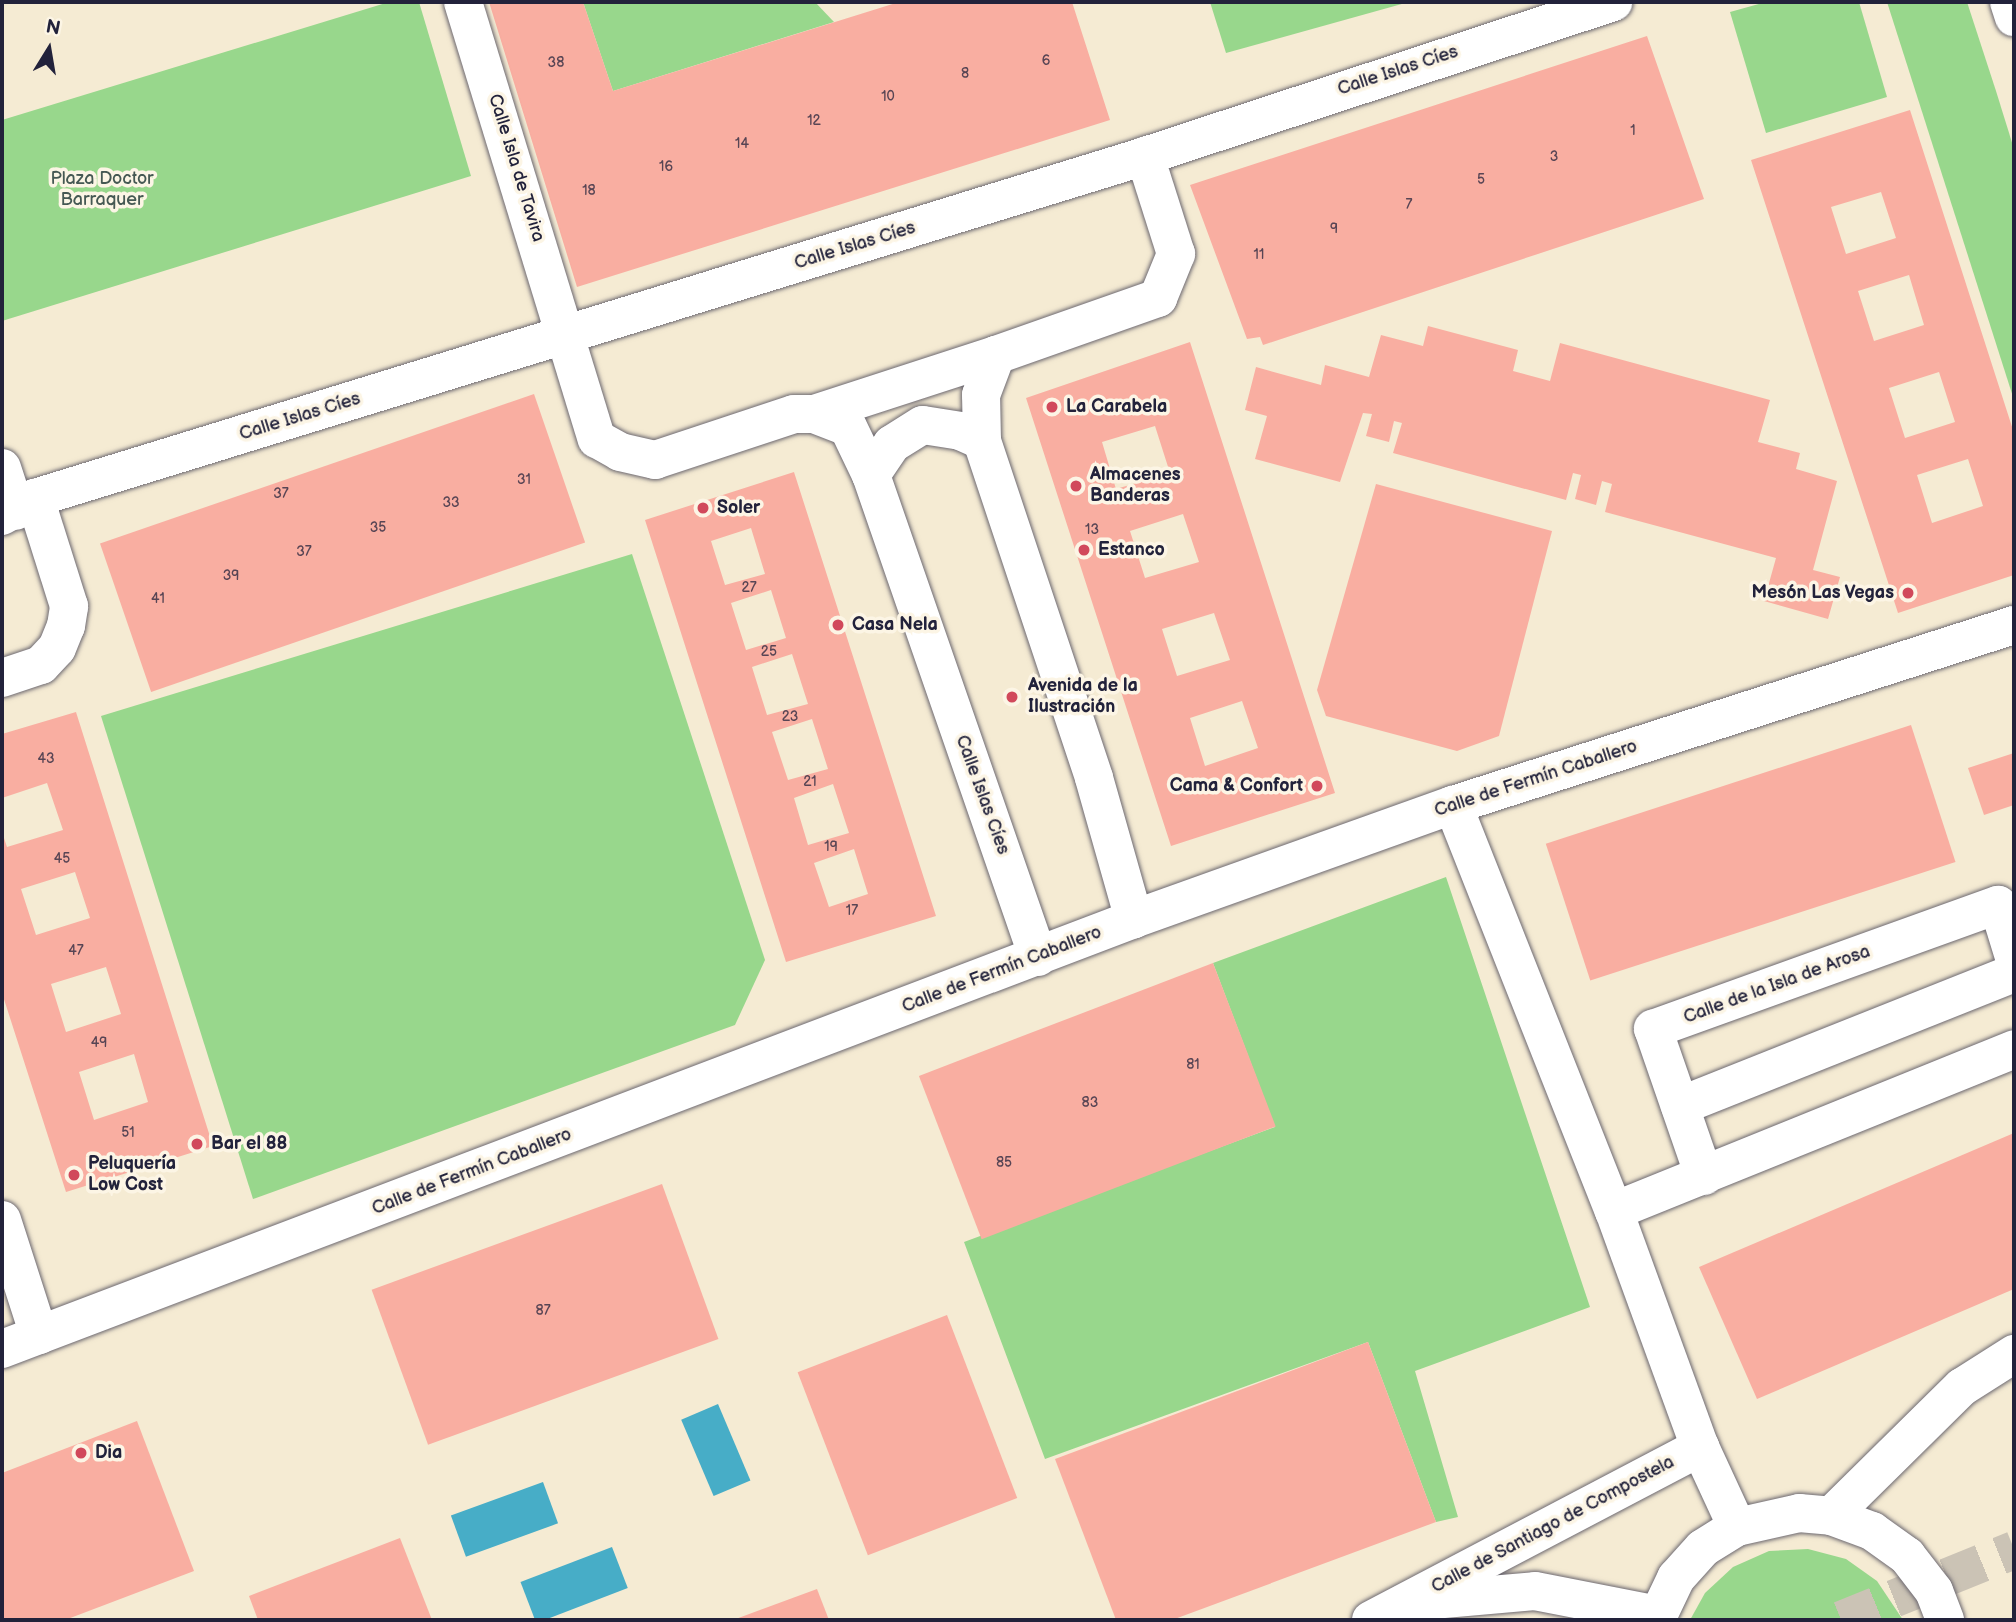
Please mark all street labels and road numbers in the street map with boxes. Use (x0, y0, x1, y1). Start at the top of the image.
street label: Calle Islas Cíes (1335, 41, 1461, 101)
street label: Calle Isla de Tavira (483, 91, 549, 245)
street label: Calle Islas Cíes (792, 217, 918, 275)
street label: Calle Islas Cíes (237, 388, 363, 446)
street label: Calle Islas Cíes (950, 732, 1014, 858)
street label: Calle de Fermín Caballero (1432, 736, 1640, 822)
street label: Calle de Fermín Caballero (899, 922, 1105, 1018)
street label: Calle de la Isla de Arosa (1681, 941, 1873, 1029)
street label: Calle de Fermín Caballero (369, 1124, 575, 1220)
street label: Calle de Santiago de Compostela (1428, 1452, 1678, 1598)

